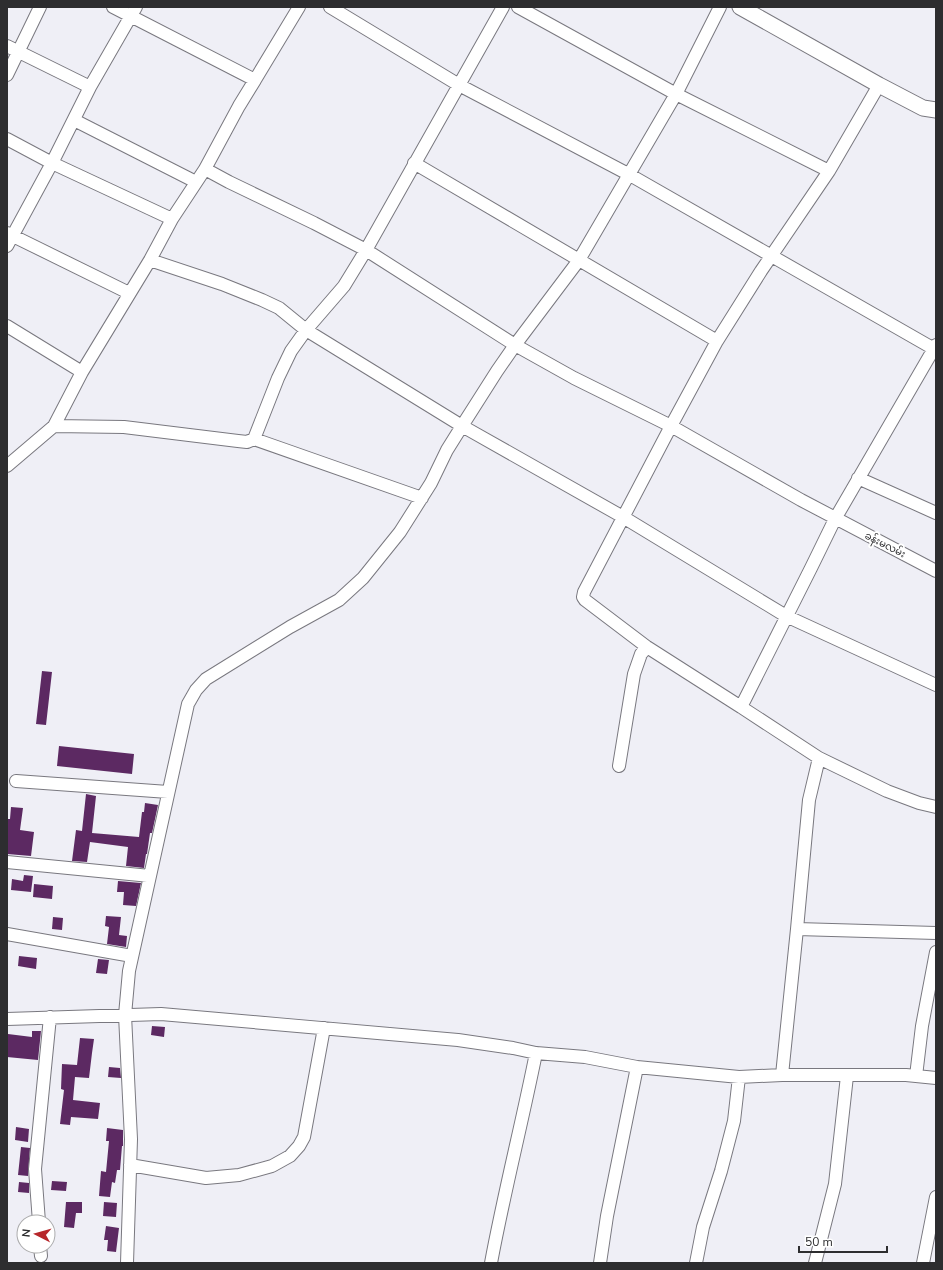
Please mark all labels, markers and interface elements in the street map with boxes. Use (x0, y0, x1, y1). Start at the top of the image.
street label: ခန်းမလမ်း (862, 528, 908, 562)
north arrow (16, 1214, 56, 1254)
text: N (19, 1228, 34, 1238)
scale bar (799, 1228, 887, 1254)
text: 50 m (805, 1234, 833, 1250)

